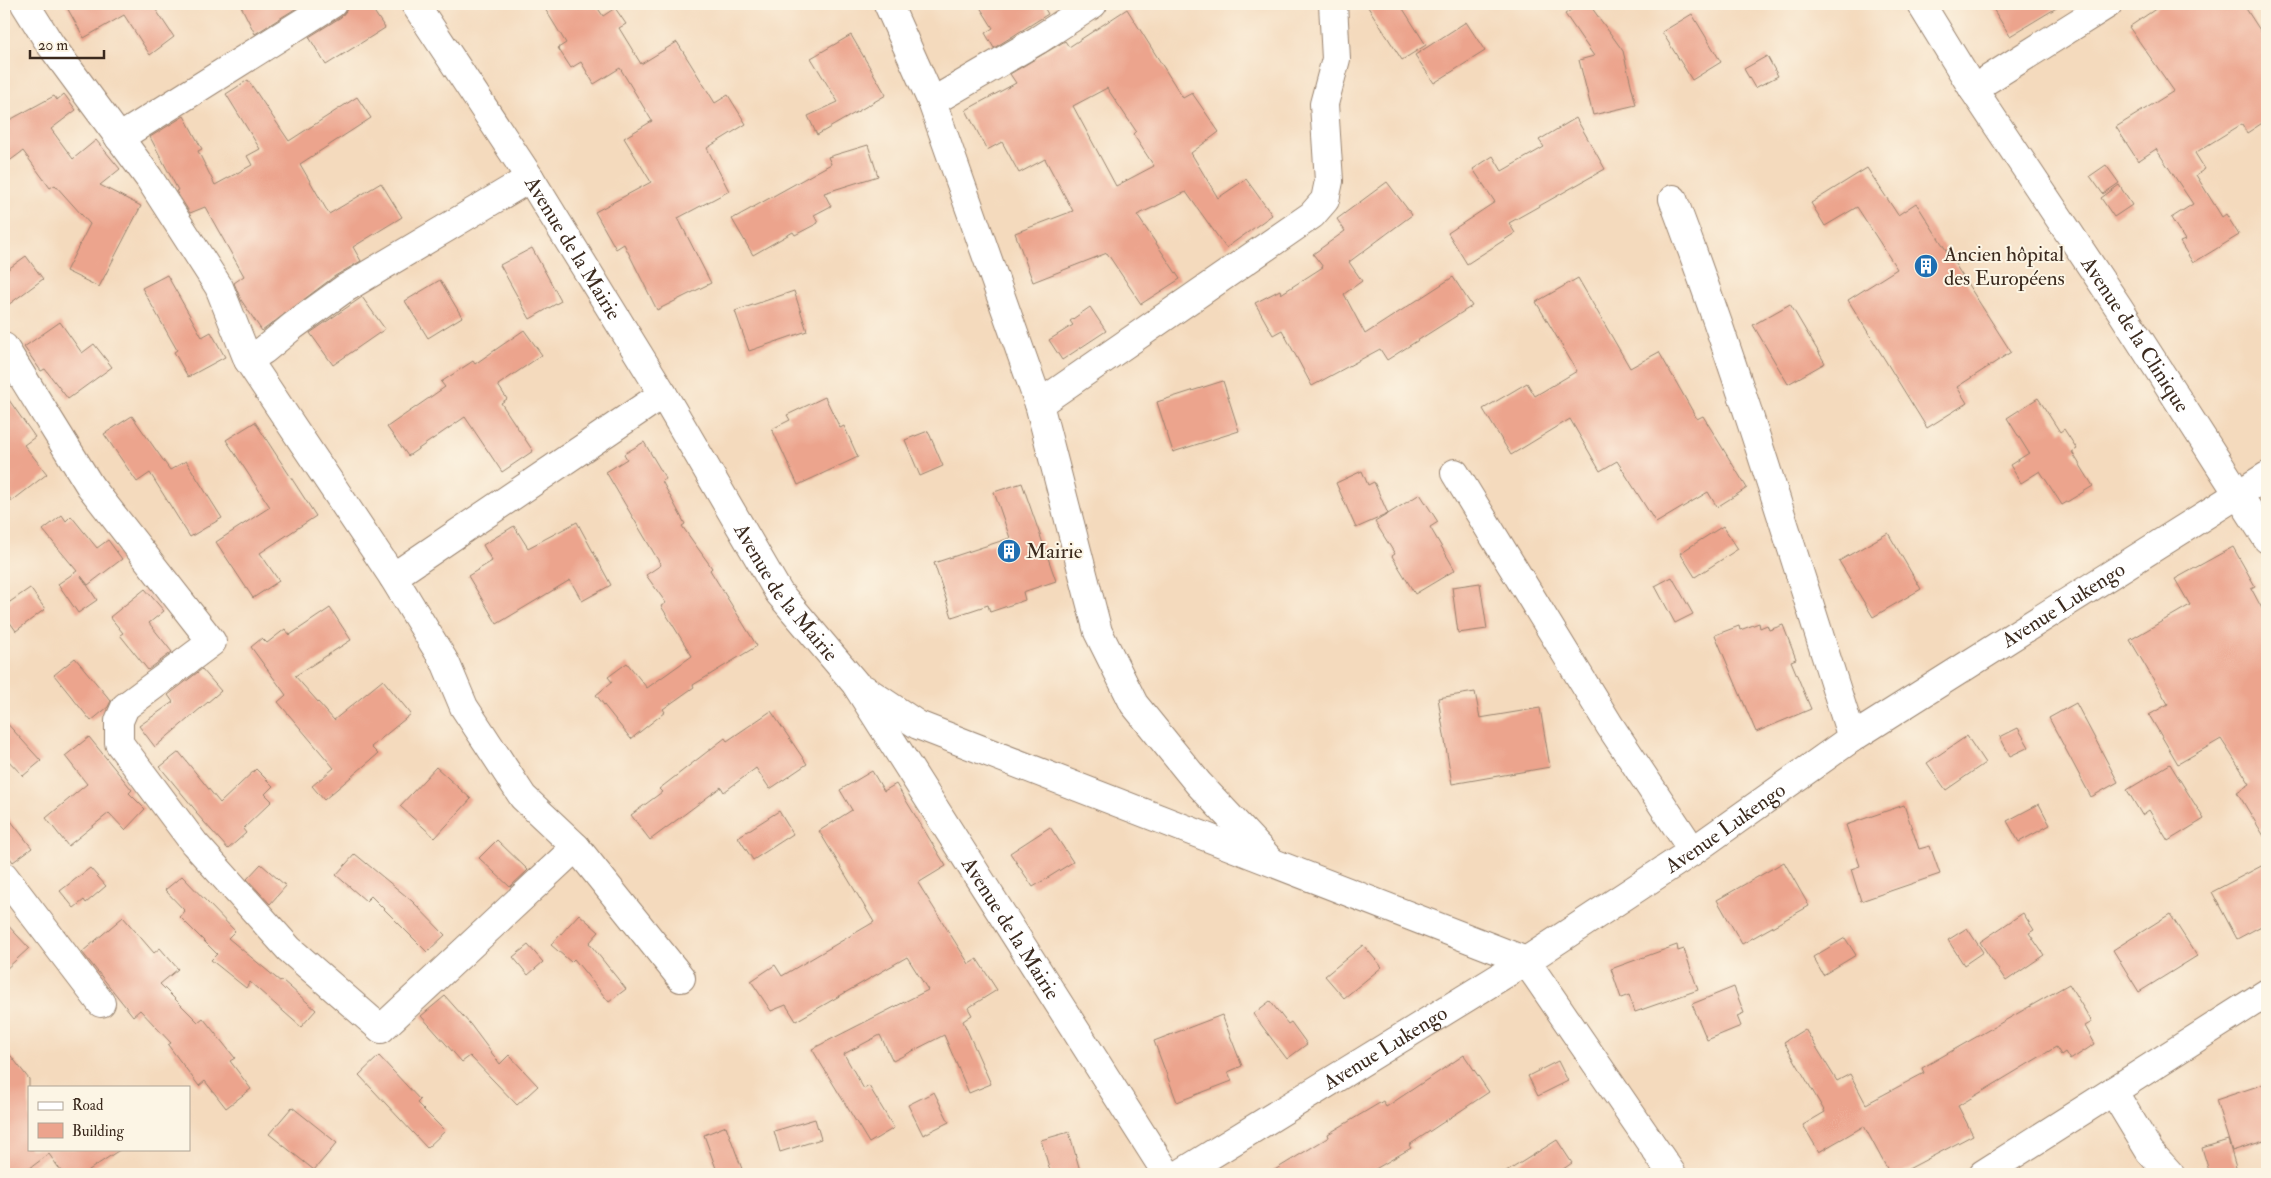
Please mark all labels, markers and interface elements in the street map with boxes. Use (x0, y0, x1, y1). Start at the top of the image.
scale bar (30, 28, 104, 60)
text: 20 m (38, 36, 68, 55)
street label: Avenue de la Mairie (518, 171, 628, 325)
place label: Ancien hôpital des Européens (1943, 241, 2065, 292)
street label: Avenue de la Clinique (2074, 250, 2196, 418)
building icon: Ancien hôpital des Européens (1913, 253, 1939, 279)
street label: Avenue de la Mairie (727, 518, 845, 667)
building icon: Mairie (996, 538, 1022, 564)
place label: Mairie (1026, 538, 1083, 565)
street label: Avenue Lukengo (1995, 556, 2130, 654)
street label: Avenue Lukengo (1659, 776, 1791, 880)
street label: Avenue de la Mairie (955, 851, 1066, 1005)
street label: Avenue Lukengo (1317, 999, 1452, 1097)
legend (28, 1086, 190, 1150)
text: Road (72, 1096, 104, 1115)
text: Building (72, 1122, 124, 1141)

